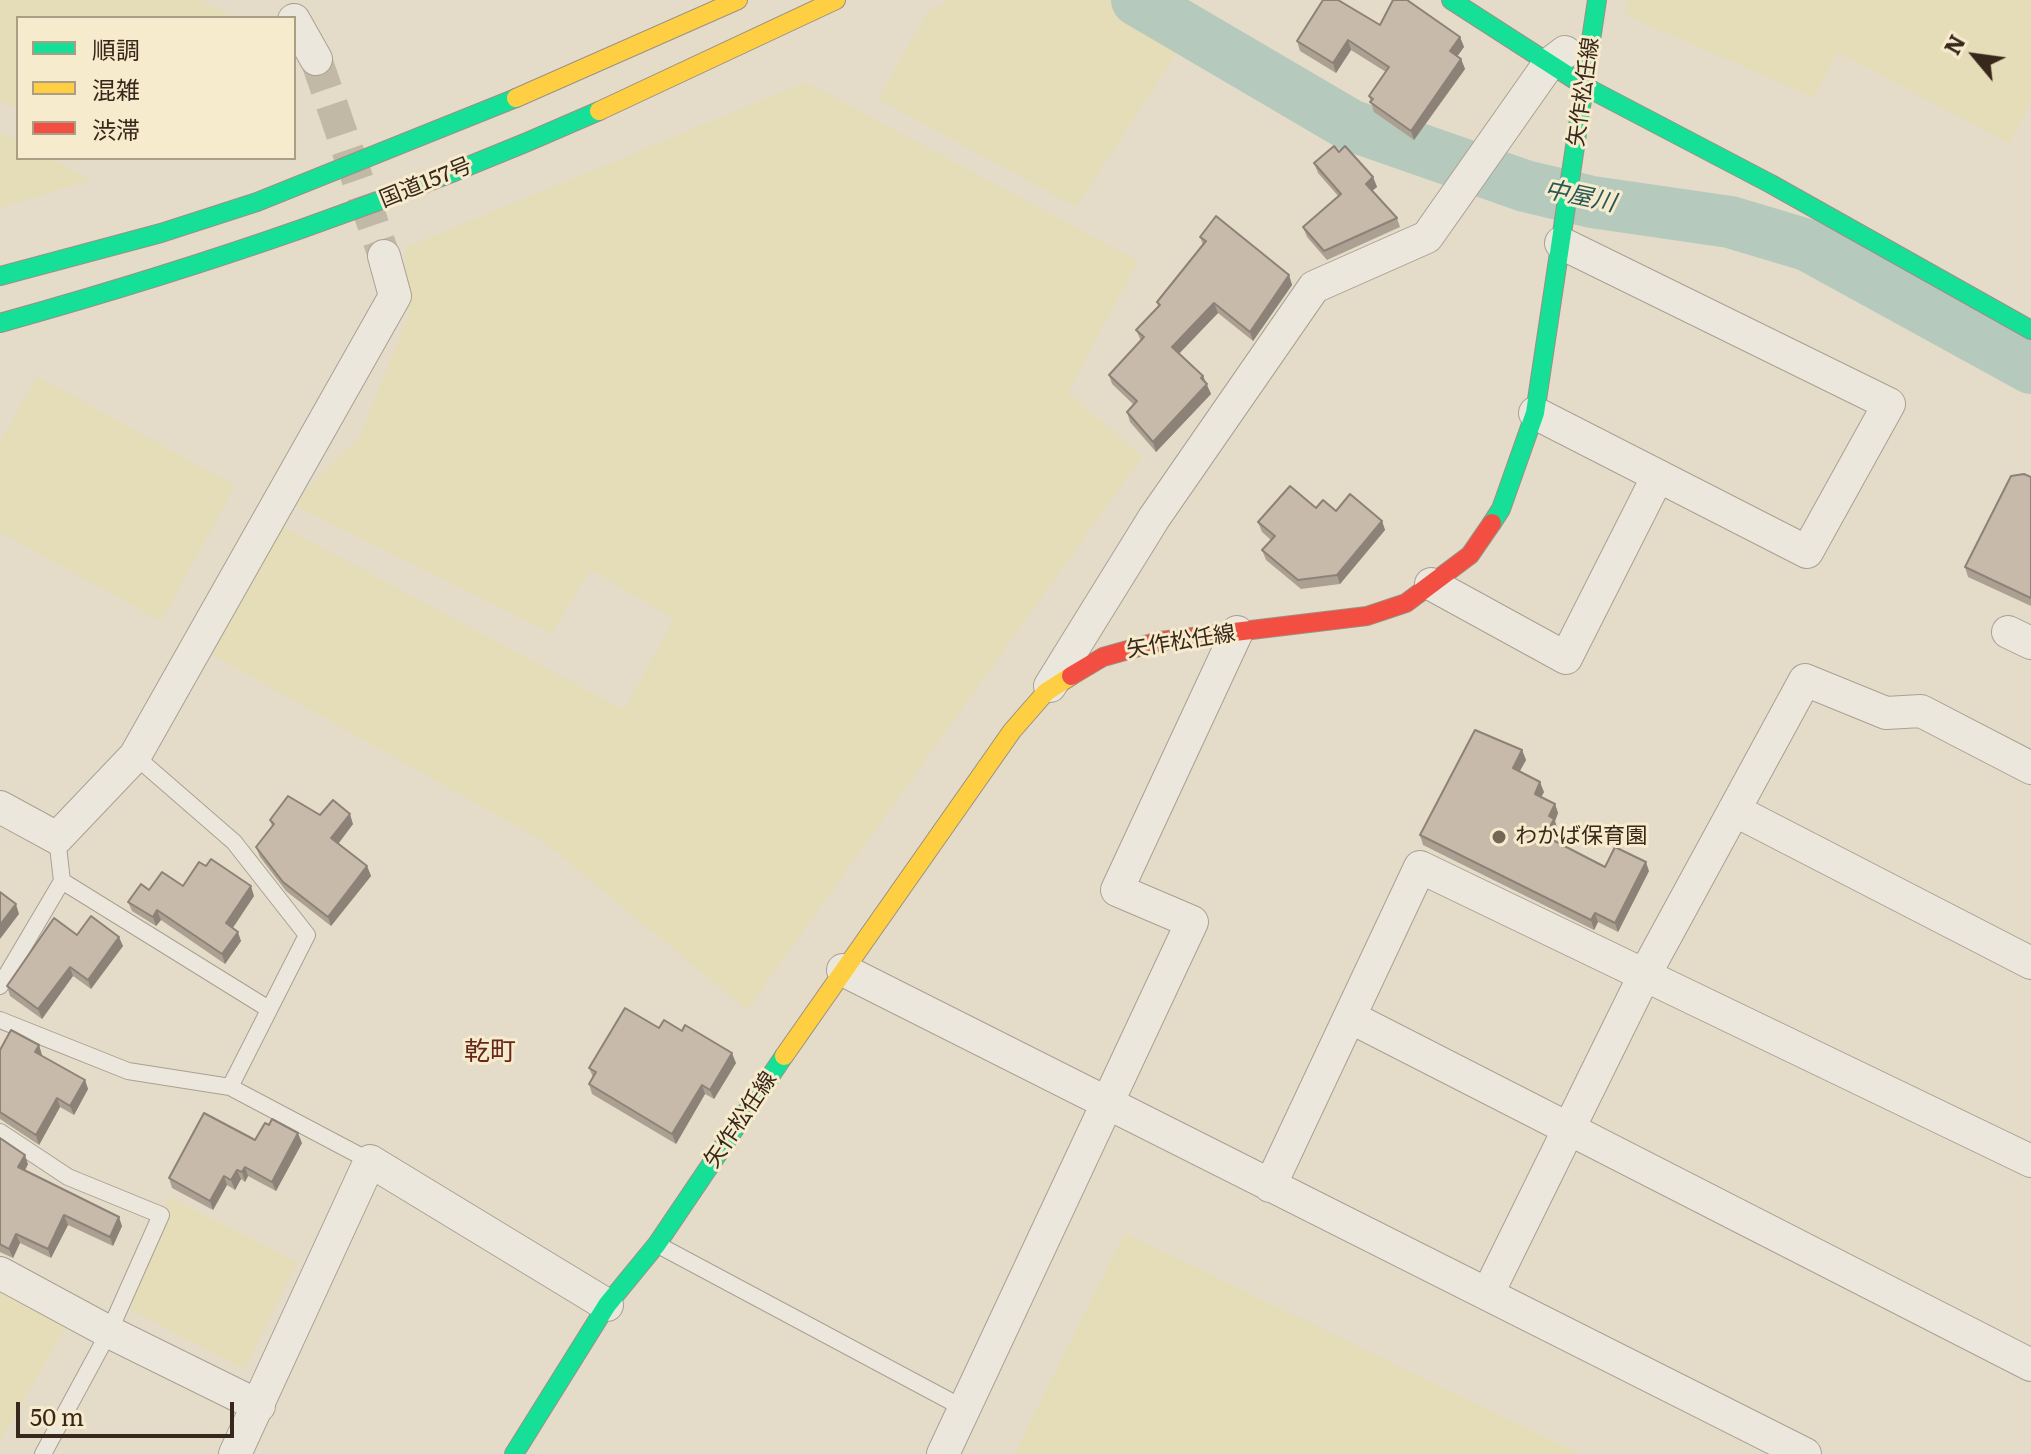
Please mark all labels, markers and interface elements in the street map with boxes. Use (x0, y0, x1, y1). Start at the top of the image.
legend (16, 16, 296, 160)
north arrow (1935, 16, 2015, 96)
text: N (1935, 28, 1972, 60)
text: 順調 (92, 31, 140, 66)
street label: 矢作松任線 (1563, 36, 1605, 148)
text: 混雑 (92, 71, 140, 106)
text: 渋滞 (92, 111, 140, 146)
street label: 国道157号 (376, 153, 476, 213)
water label: 中屋川 (1542, 175, 1618, 219)
street label: 矢作松任線 (1125, 620, 1237, 664)
place label: わかば保育園 (1515, 824, 1647, 850)
marker: わかば保育園 (1490, 828, 1508, 846)
district label: 乾町 (464, 1036, 516, 1068)
street label: 矢作松任線 (699, 1067, 783, 1173)
scale bar (20, 1386, 238, 1436)
text: 50 m (30, 1398, 84, 1433)

